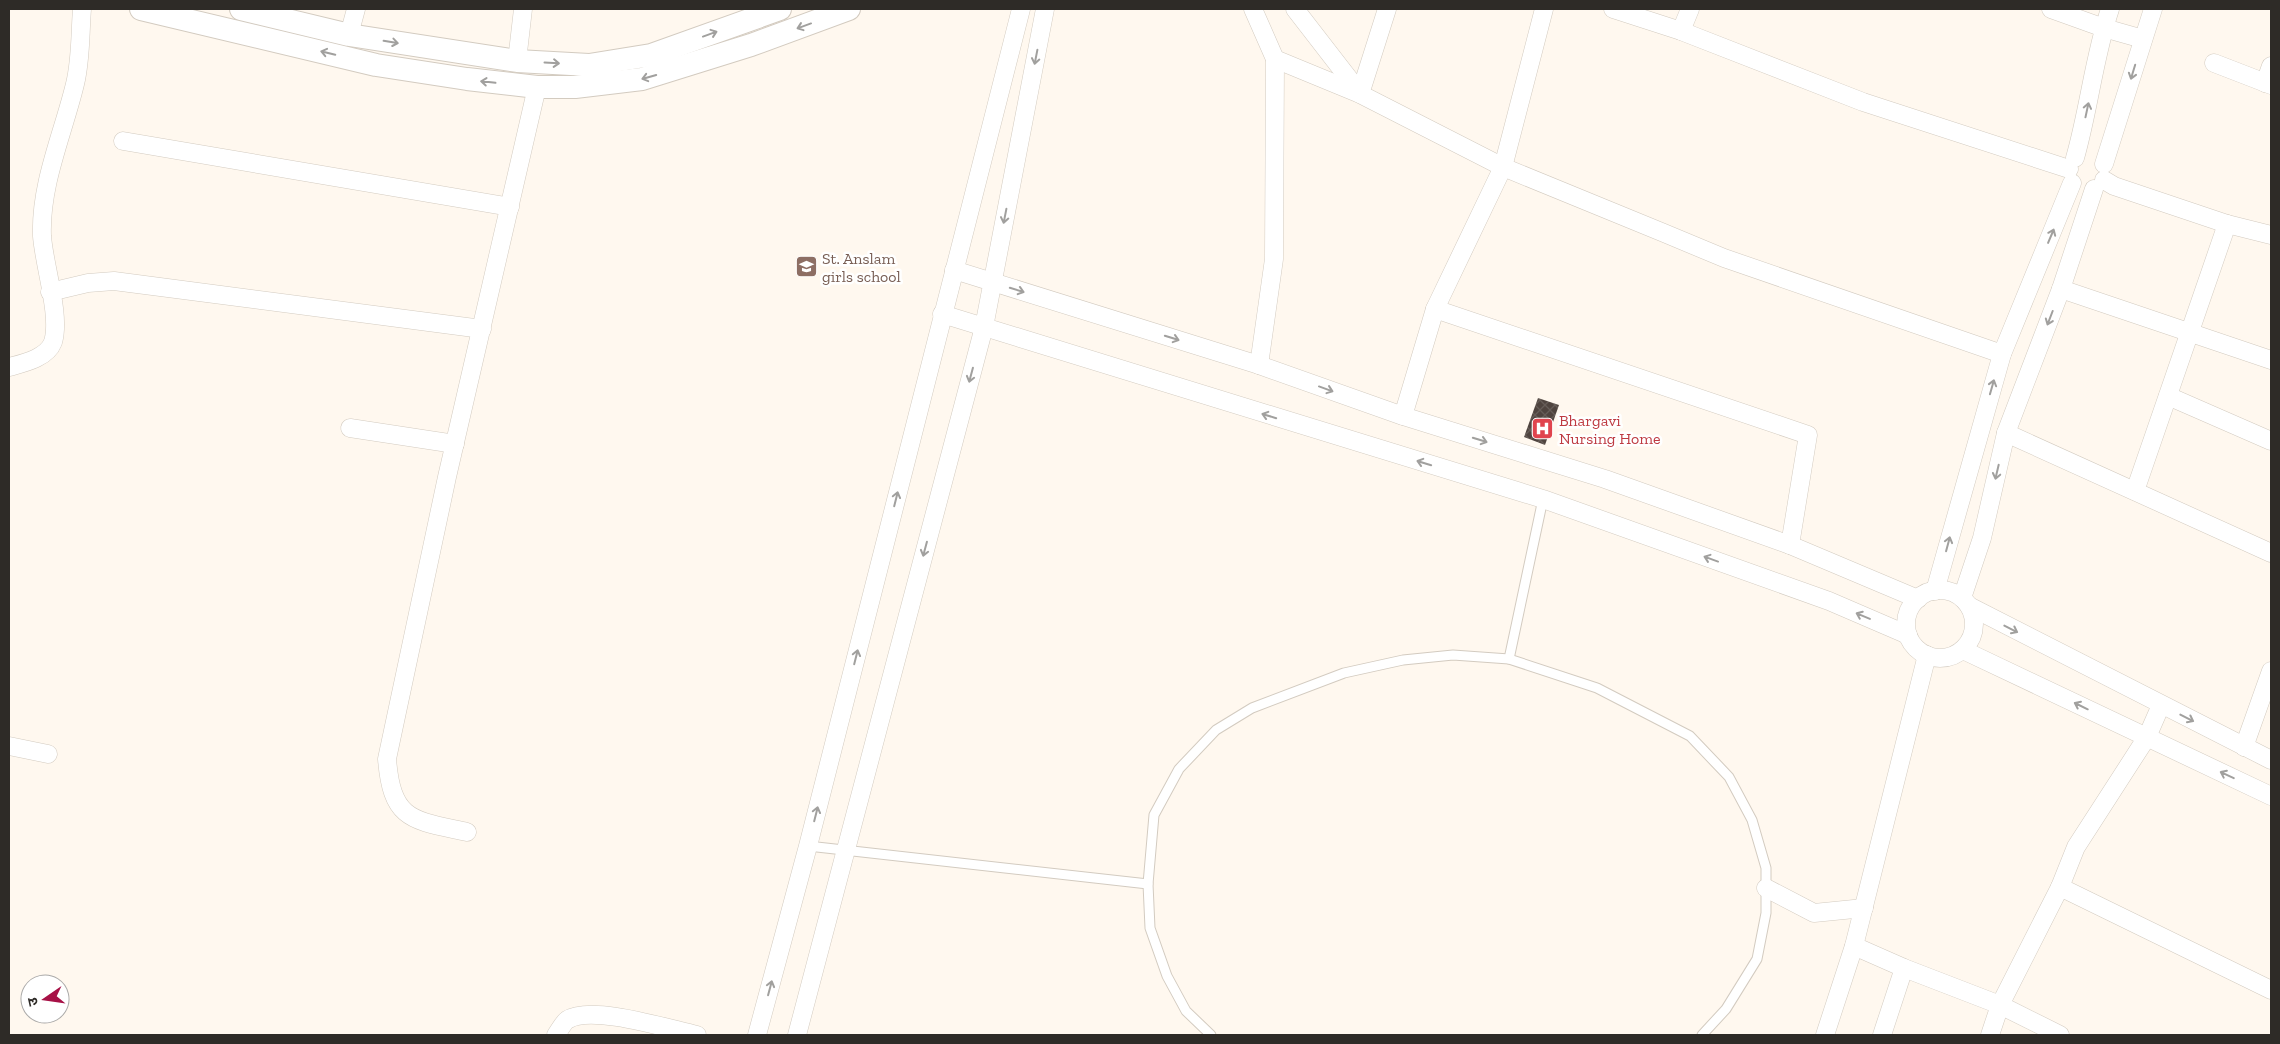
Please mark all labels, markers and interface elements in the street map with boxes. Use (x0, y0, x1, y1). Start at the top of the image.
one-way arrow (796, 22, 812, 31)
one-way arrow (702, 29, 717, 38)
one-way arrow (383, 37, 399, 47)
one-way arrow (321, 47, 337, 57)
one-way arrow (1030, 48, 1040, 64)
one-way arrow (544, 58, 560, 68)
one-way arrow (2128, 64, 2138, 80)
one-way arrow (642, 73, 658, 82)
one-way arrow (480, 77, 496, 87)
one-way arrow (2083, 103, 2092, 119)
one-way arrow (999, 208, 1009, 224)
one-way arrow (2046, 229, 2056, 244)
place label: St. Anslam girls school (822, 249, 901, 286)
school or university icon: St. Anslam girls school (794, 255, 818, 279)
one-way arrow (1008, 286, 1024, 296)
one-way arrow (2045, 310, 2054, 325)
one-way arrow (1163, 334, 1179, 344)
one-way arrow (966, 367, 976, 383)
one-way arrow (1988, 380, 1998, 396)
one-way arrow (1318, 385, 1333, 394)
one-way arrow (1261, 410, 1277, 420)
place label: Bhargavi Nursing Home (1559, 411, 1660, 448)
hospital icon: Bhargavi Nursing Home (1531, 417, 1555, 441)
one-way arrow (1472, 436, 1488, 446)
one-way arrow (1417, 458, 1433, 468)
one-way arrow (1992, 463, 2001, 479)
one-way arrow (891, 492, 901, 508)
one-way arrow (1943, 536, 1953, 552)
one-way arrow (920, 541, 930, 557)
one-way arrow (1704, 554, 1719, 563)
one-way arrow (1856, 611, 1871, 620)
one-way arrow (2004, 624, 2019, 634)
one-way arrow (852, 649, 861, 665)
one-way arrow (2073, 700, 2088, 710)
one-way arrow (2180, 713, 2195, 723)
one-way arrow (2220, 770, 2235, 780)
one-way arrow (812, 807, 822, 823)
north arrow (20, 974, 70, 1024)
one-way arrow (765, 981, 775, 997)
text: उ (23, 995, 42, 1008)

